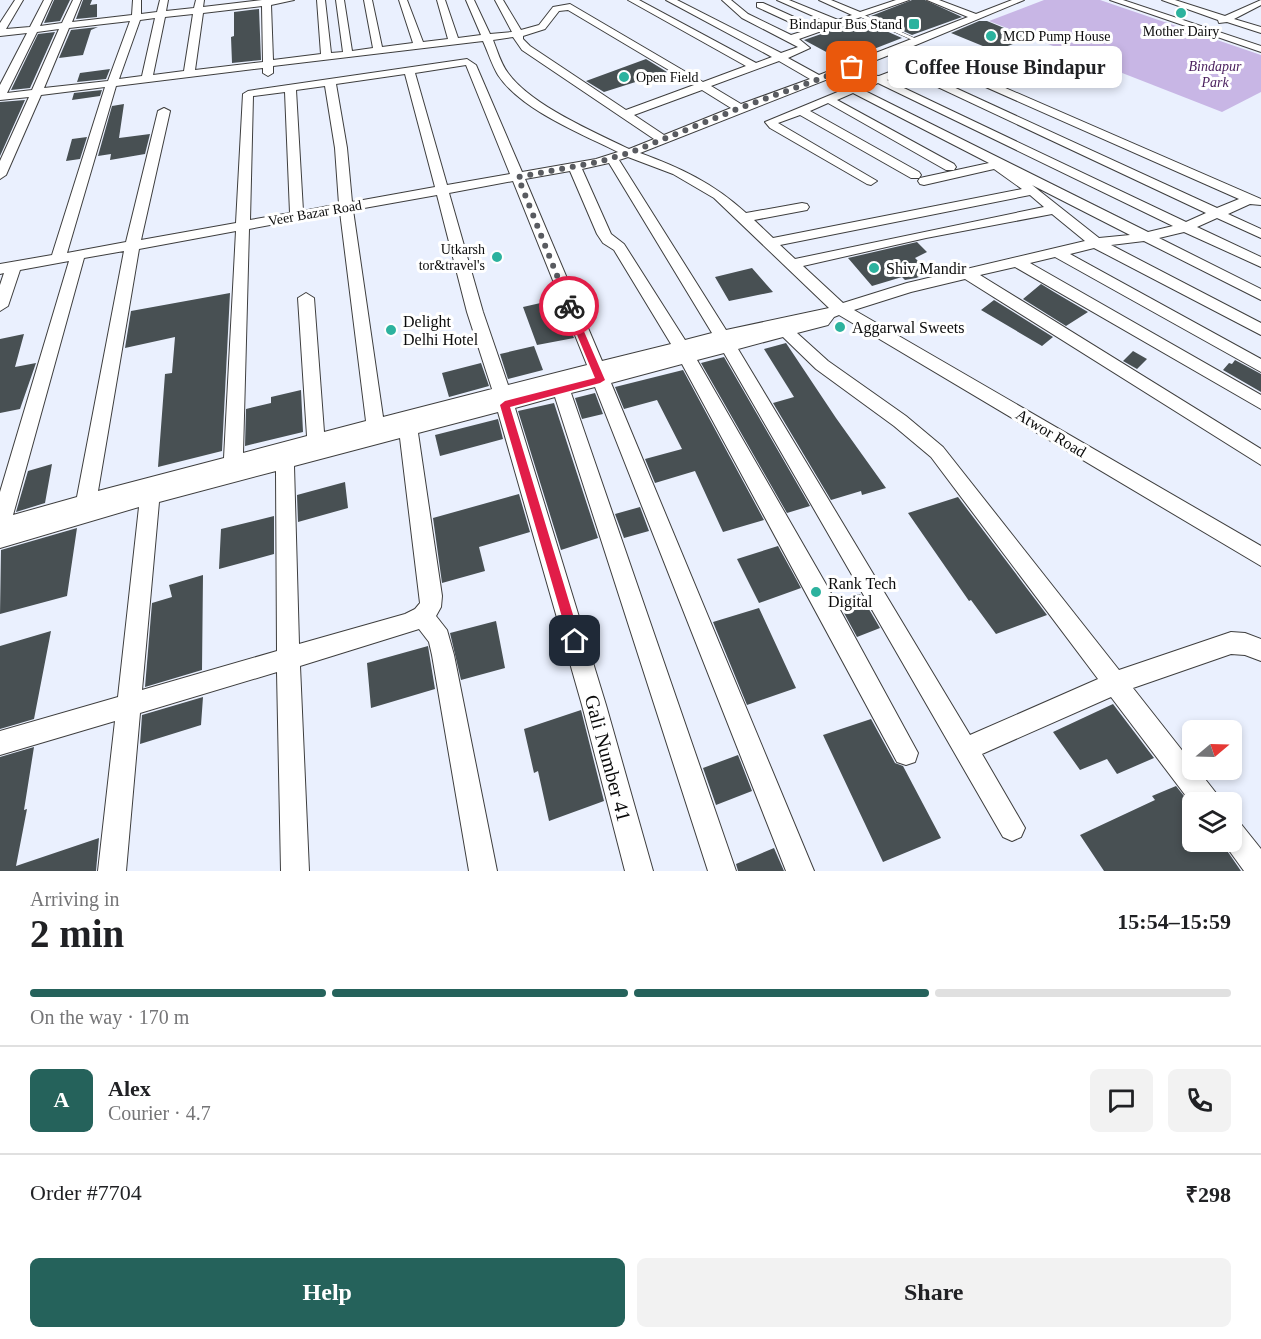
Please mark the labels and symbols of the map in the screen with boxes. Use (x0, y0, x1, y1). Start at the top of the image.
marker: Mother Dairy (1174, 6, 1188, 20)
place label: Bindapur Bus Stand (789, 17, 902, 32)
marker: Bindapur Bus Stand (907, 17, 921, 31)
place label: Mother Dairy (1143, 24, 1219, 39)
marker: MCD Pump House (984, 29, 998, 43)
place label: MCD Pump House (1003, 29, 1110, 44)
pin (826, 41, 877, 92)
callout: Coffee House Bindapur (888, 46, 1122, 88)
park label: Bindapur Park (1189, 59, 1242, 90)
marker: Open Field (617, 70, 631, 84)
place label: Open Field (636, 70, 699, 85)
street label: Veer Bazar Road (267, 197, 363, 229)
place label: Utkarsh tor&travel's (419, 242, 485, 273)
marker: Utkarsh tor&travel's (490, 250, 504, 264)
place label: Shiv Mandir (886, 260, 967, 277)
marker: Shiv Mandir (867, 261, 881, 275)
courier (539, 276, 599, 336)
place label: Delight Delhi Hotel (403, 313, 479, 348)
place label: Aggarwal Sweets (852, 319, 964, 337)
marker: Aggarwal Sweets (833, 320, 847, 334)
marker: Delight Delhi Hotel (384, 323, 398, 337)
street label: Atwor Road (1013, 405, 1089, 461)
place label: Rank Tech Digital (828, 575, 896, 611)
marker: Rank Tech Digital (809, 585, 823, 599)
pin (549, 615, 600, 666)
street label: Gali Number 41 (581, 692, 635, 824)
north arrow (1182, 720, 1242, 780)

